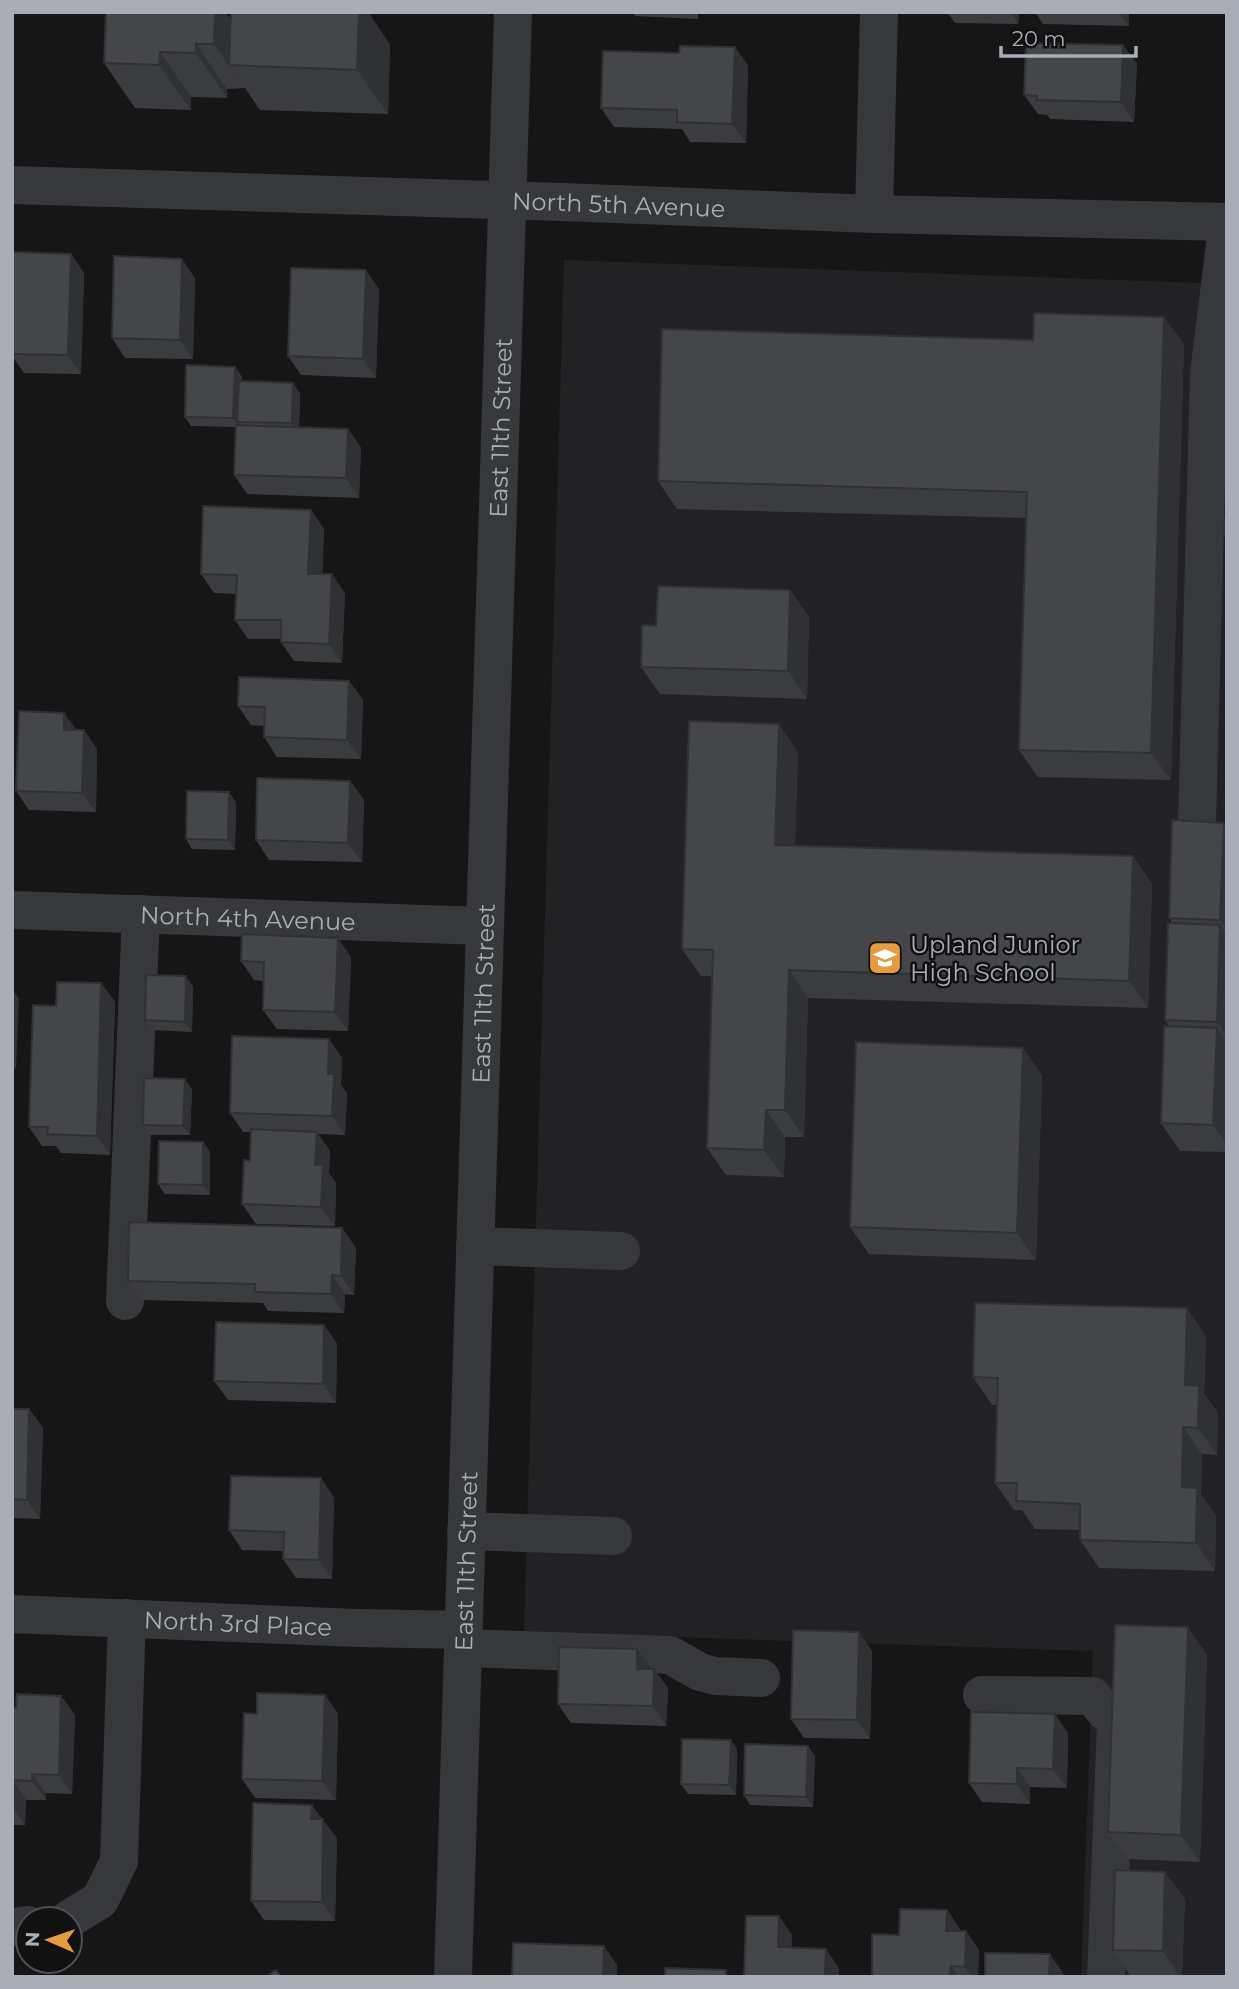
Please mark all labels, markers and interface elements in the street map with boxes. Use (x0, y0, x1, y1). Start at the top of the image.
scale bar (1001, 14, 1136, 58)
text: 20 m (1012, 26, 1066, 51)
street label: North 5th Avenue (512, 186, 726, 223)
street label: East 11th Street (483, 337, 518, 518)
street label: North 4th Avenue (140, 900, 356, 936)
street label: East 11th Street (466, 903, 500, 1084)
place label: Upland Junior High School (910, 930, 1080, 987)
school or university icon: Upland Junior High School (866, 939, 904, 977)
street label: East 11th Street (448, 1471, 483, 1652)
street label: North 3rd Place (143, 1605, 332, 1641)
north arrow (14, 1905, 84, 1975)
text: N (21, 1931, 44, 1948)

